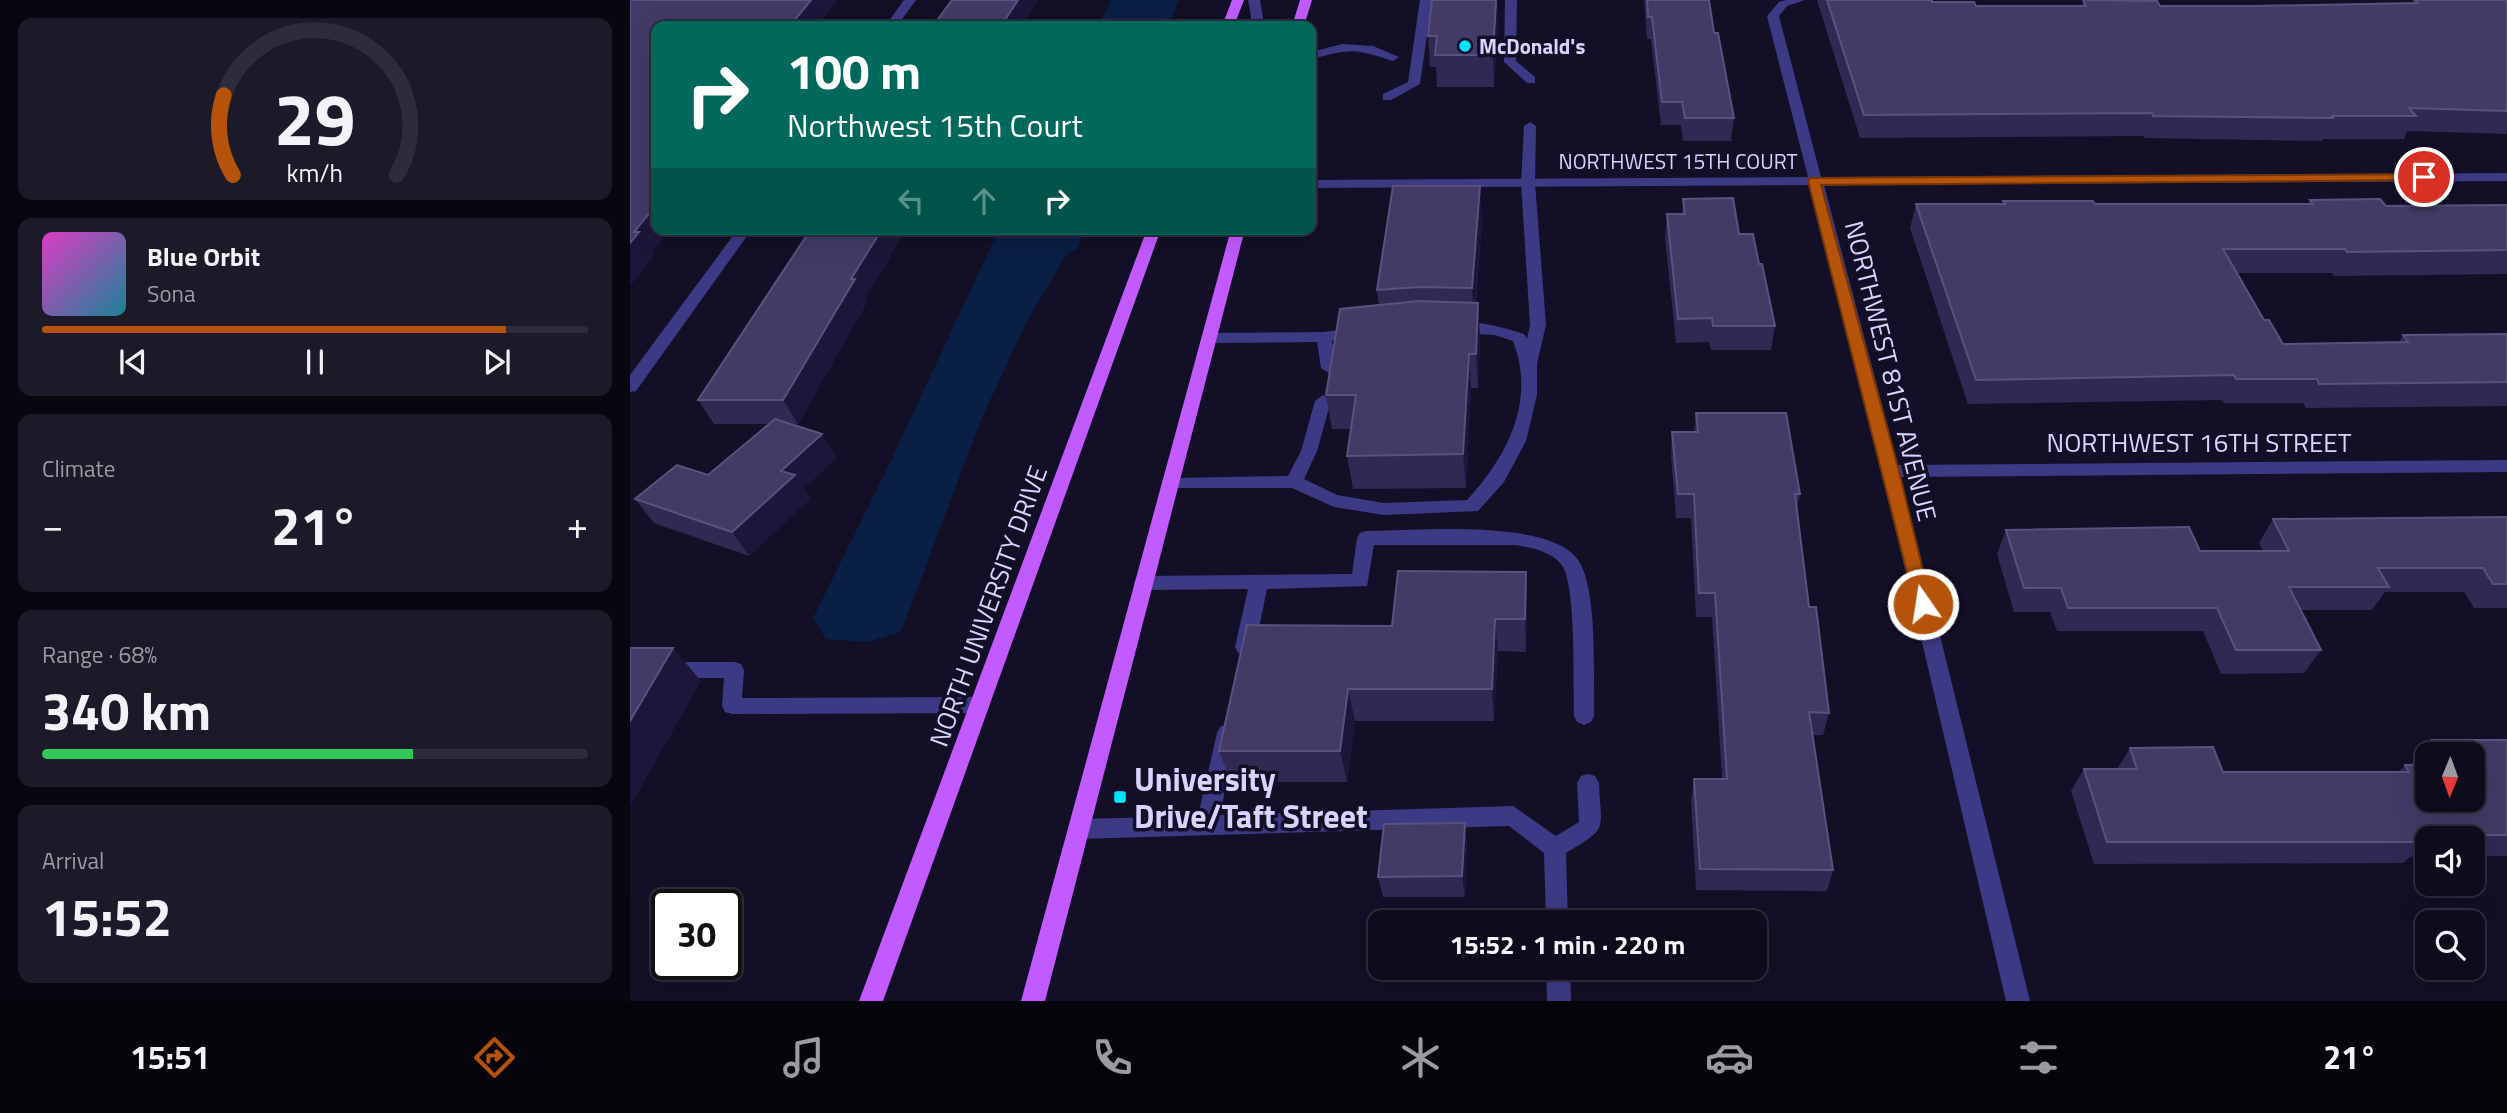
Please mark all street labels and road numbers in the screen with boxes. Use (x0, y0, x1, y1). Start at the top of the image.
street label: NORTHWEST 15TH COURT (1559, 145, 1797, 177)
street label: NORTHWEST 81ST AVENUE (1835, 217, 1947, 525)
street label: NORTHWEST 16TH STREET (2047, 423, 2352, 462)
street label: NORTH UNIVERSITY DRIVE (919, 460, 1057, 752)

